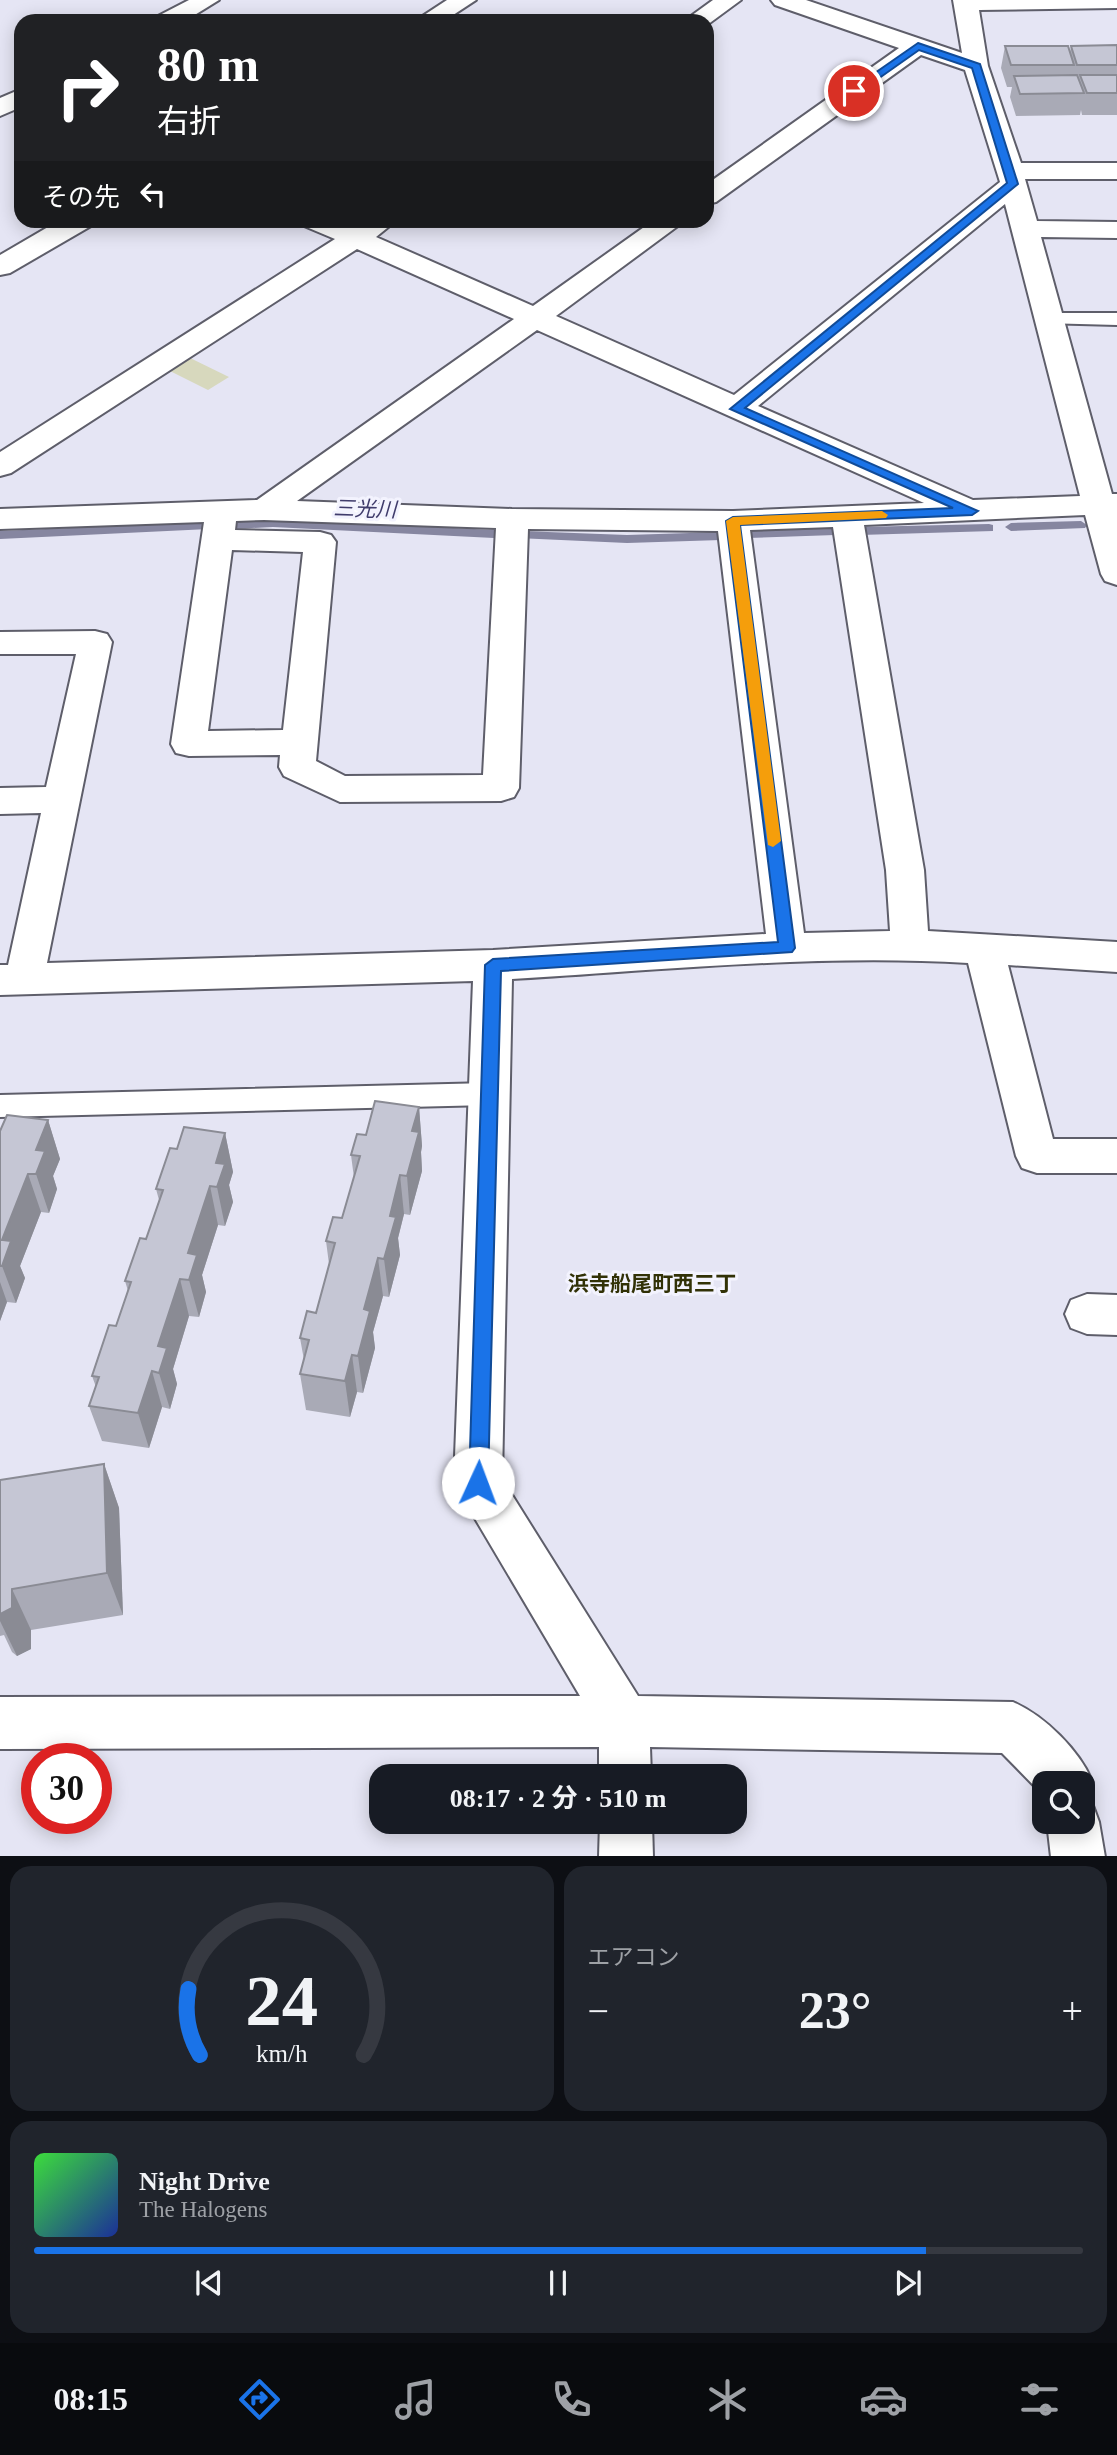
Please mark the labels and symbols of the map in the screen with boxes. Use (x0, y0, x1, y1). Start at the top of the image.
pin (824, 61, 884, 121)
water label: 三光川 (333, 496, 399, 522)
district label: 浜寺船尾町西三丁 (568, 1272, 736, 1296)
position arrow (441, 1446, 515, 1520)
speed limit sign: 30 (21, 1743, 112, 1834)

